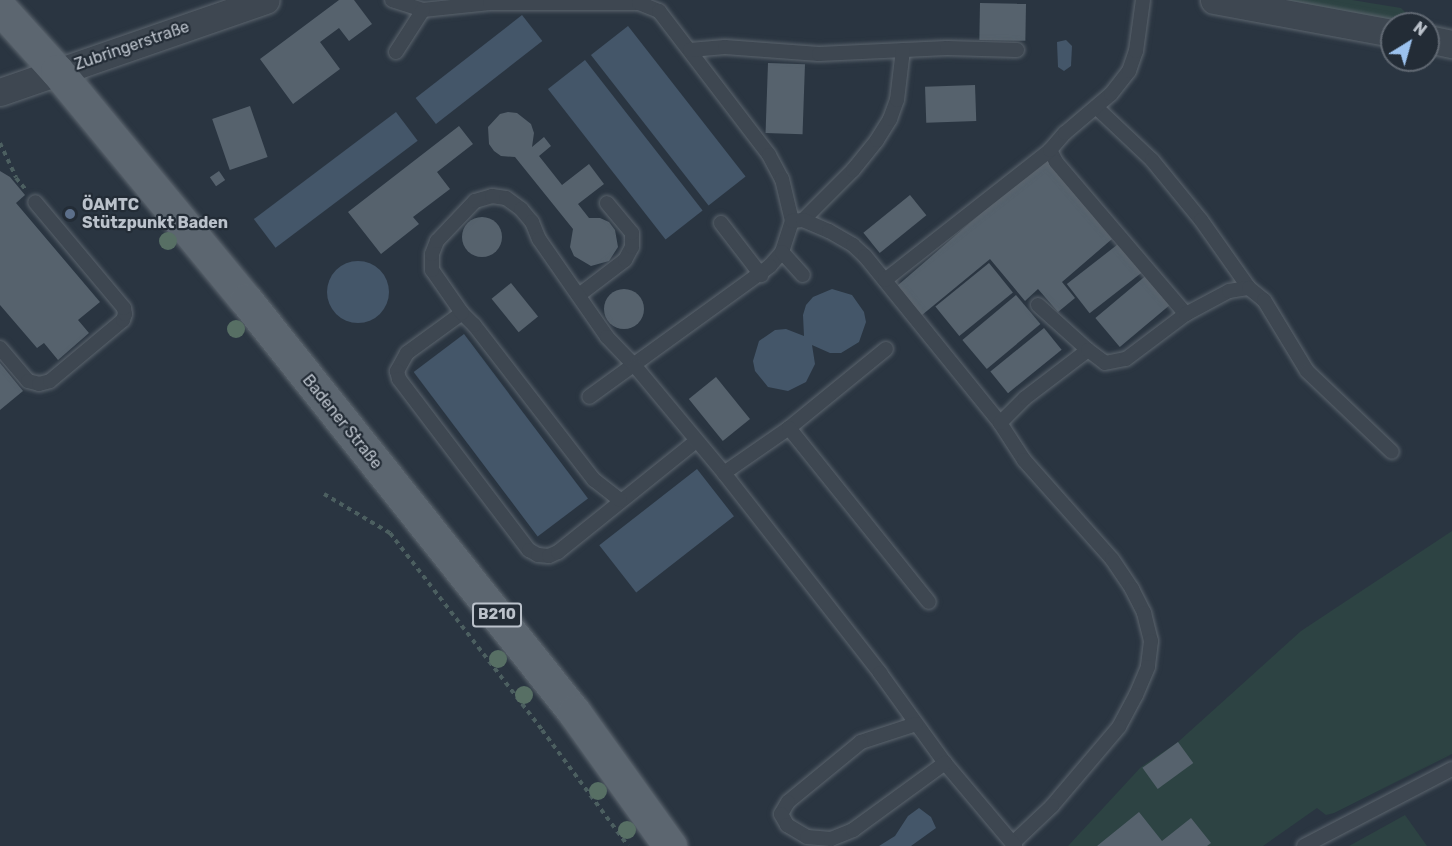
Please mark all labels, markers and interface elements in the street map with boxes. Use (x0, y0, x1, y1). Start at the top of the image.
north arrow (1380, 12, 1440, 72)
street label: Zubringerstraße (72, 17, 192, 75)
text: N (1410, 18, 1430, 40)
place label: ÖAMTC Stützpunkt Baden (82, 195, 228, 233)
marker: ÖAMTC Stützpunkt Baden (63, 207, 77, 221)
street label: Badener Straße (298, 371, 386, 473)
road number: B210 (472, 603, 522, 627)

